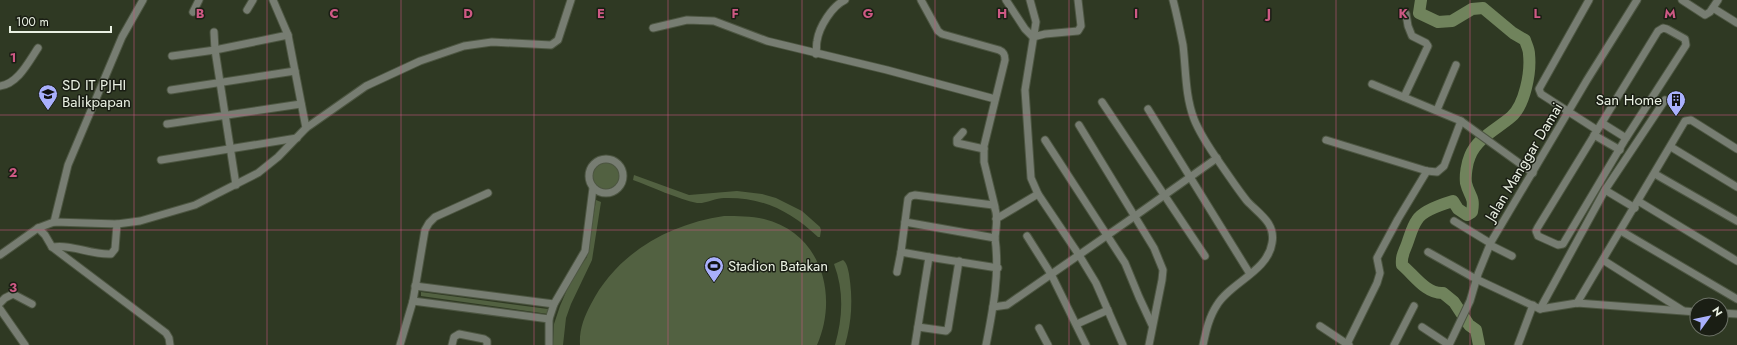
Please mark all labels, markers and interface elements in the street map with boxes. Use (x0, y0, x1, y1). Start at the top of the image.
text: B (196, 4, 205, 23)
text: C (329, 4, 339, 23)
text: D (463, 4, 473, 23)
text: E (597, 4, 605, 23)
text: F (731, 4, 739, 23)
text: G (863, 4, 874, 23)
text: H (997, 4, 1007, 23)
text: I (1134, 4, 1138, 23)
text: J (1264, 4, 1271, 23)
text: K (1398, 4, 1408, 23)
text: L (1534, 4, 1541, 23)
text: M (1664, 4, 1676, 23)
scale bar (10, 8, 111, 34)
text: 100 m (16, 13, 49, 31)
text: 1 (10, 48, 16, 67)
place label: SD IT PJHI Balikpapan (62, 74, 131, 113)
school or university icon: SD IT PJHI Balikpapan (37, 83, 59, 111)
place label: San Home (1596, 89, 1662, 111)
building icon: San Home (1665, 89, 1687, 117)
street label: Jalan Manggar Damai (1479, 98, 1568, 227)
text: 2 (9, 163, 17, 182)
sports icon: Stadion Batakan (703, 255, 725, 283)
place label: Stadion Batakan (728, 255, 828, 277)
text: 3 (9, 278, 17, 297)
north arrow (1689, 297, 1729, 337)
text: N (1708, 304, 1726, 320)

